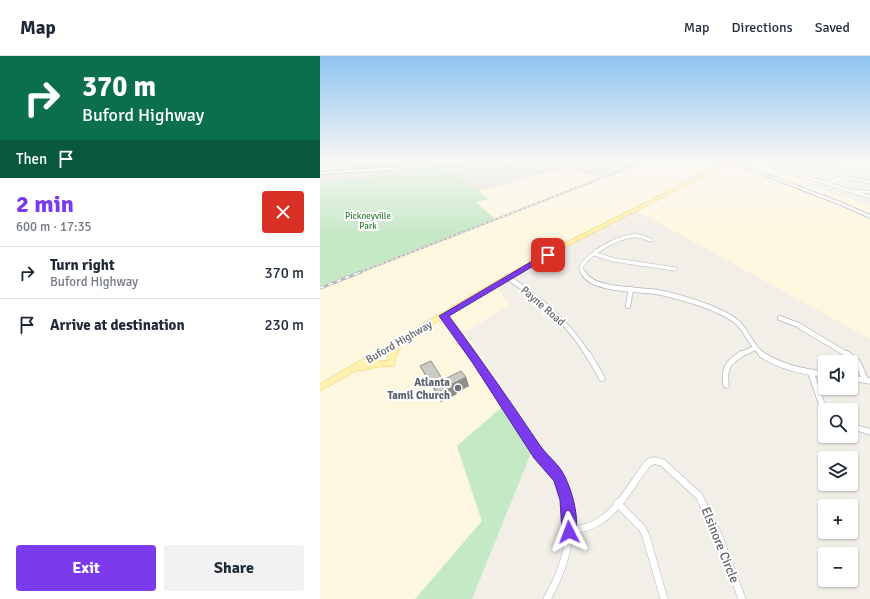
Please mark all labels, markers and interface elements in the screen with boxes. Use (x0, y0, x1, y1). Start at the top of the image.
text: Map (20, 16, 56, 40)
text: Map (684, 19, 710, 36)
text: Directions (732, 19, 793, 36)
text: Saved (815, 19, 850, 36)
text: 370 m (82, 70, 156, 104)
icon: right (16, 72, 68, 124)
text: Buford Highway (82, 104, 204, 126)
icon: arrive (55, 148, 77, 170)
text: Then (16, 150, 47, 168)
text: 2 min (16, 189, 74, 219)
button: close (262, 191, 304, 233)
park label: Pickneyville Park (345, 211, 391, 232)
text: 600 m · 17:35 (16, 219, 92, 235)
pin (531, 238, 565, 272)
icon: arrive (537, 244, 559, 266)
text: Turn right (50, 256, 115, 274)
icon: right (16, 262, 38, 284)
text: 370 m (264, 264, 304, 282)
text: Buford Highway (50, 274, 138, 290)
street label: Payne Road (518, 283, 568, 329)
icon: arrive (16, 314, 38, 336)
text: Arrive at destination (50, 316, 185, 334)
text: 230 m (264, 316, 304, 334)
street label: Buford Highway (363, 317, 435, 366)
map controls (818, 355, 858, 587)
button: sound (818, 355, 858, 395)
place label: Atlanta Tamil Church (387, 376, 450, 402)
marker: Atlanta Tamil Church (453, 383, 463, 393)
button: search (818, 403, 858, 443)
button: layers (818, 451, 858, 491)
button: + (818, 499, 858, 539)
street label: Elsinore Circle (698, 505, 742, 585)
position arrow (548, 511, 590, 553)
button: Exit (16, 545, 156, 591)
button: Share (164, 545, 304, 591)
button: − (818, 547, 858, 587)

